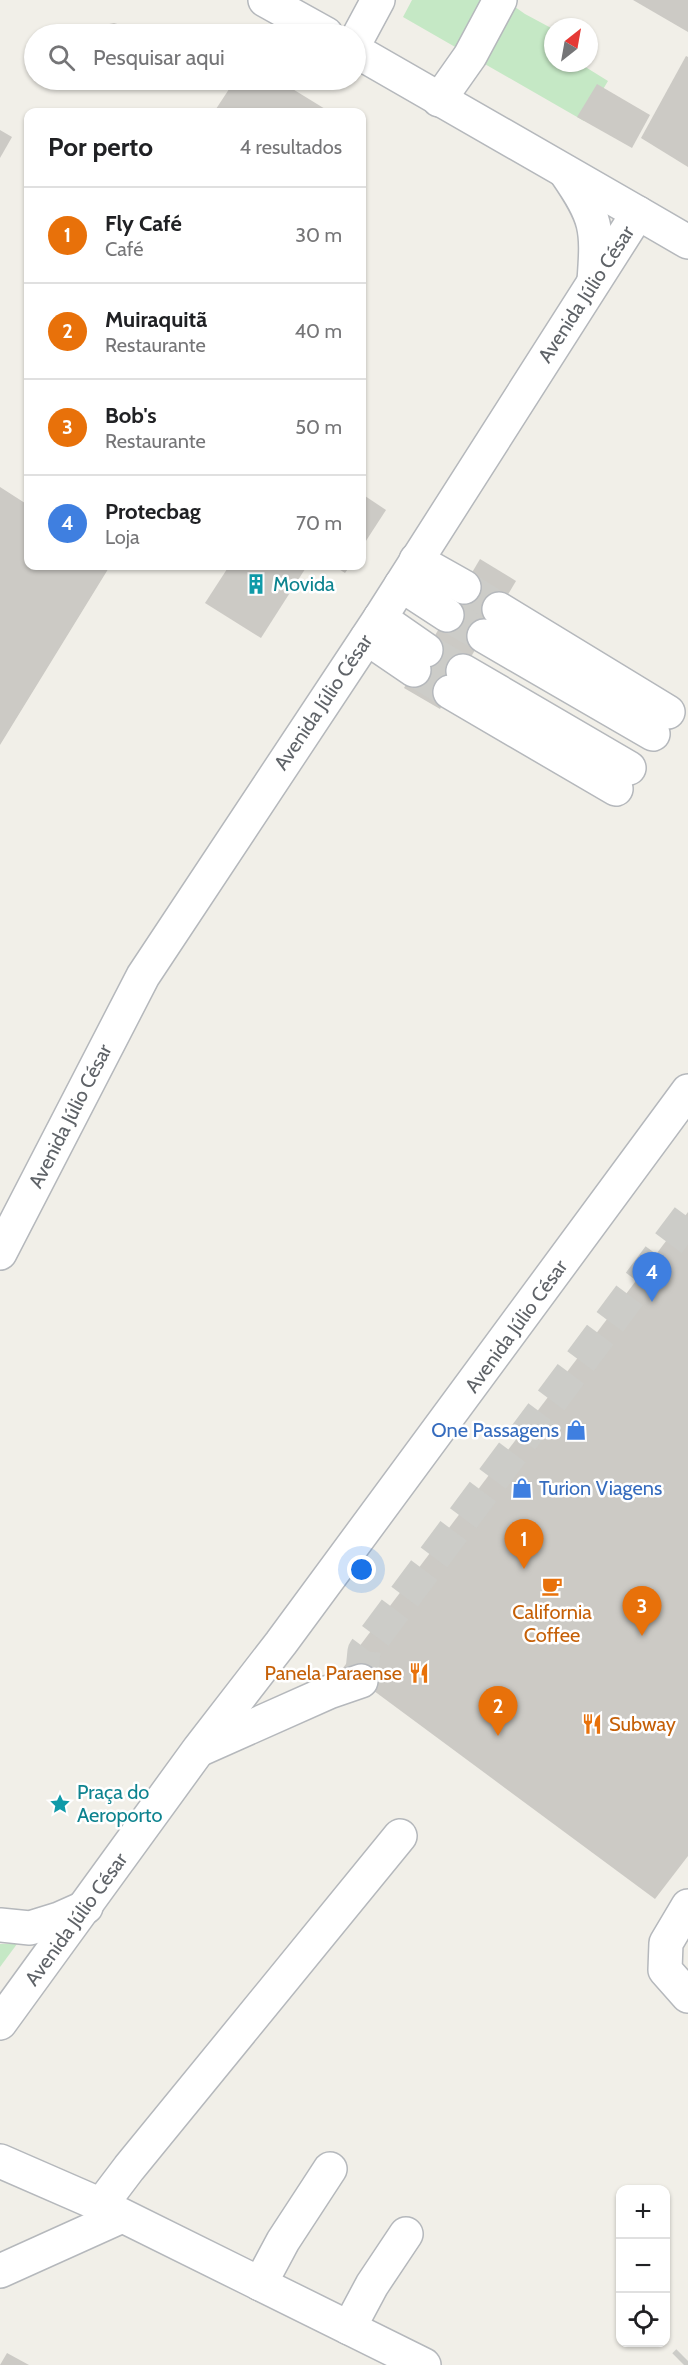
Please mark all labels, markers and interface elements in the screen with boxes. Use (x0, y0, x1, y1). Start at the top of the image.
north arrow (544, 18, 598, 72)
search box (24, 24, 366, 90)
icon: search (45, 41, 78, 74)
text: Pesquisar aqui (93, 44, 225, 71)
text: Por perto (48, 131, 153, 163)
text: 4 resultados (240, 135, 342, 159)
text: Fly Café (105, 210, 182, 237)
street label: Avenida Júlio César (533, 220, 640, 367)
text: 1 (64, 223, 71, 247)
text: 30 m (295, 223, 342, 247)
text: Café (105, 237, 143, 261)
text: Muiraquitã (105, 306, 207, 333)
text: 2 (62, 319, 73, 343)
text: 40 m (294, 319, 342, 343)
text: Restaurante (105, 333, 206, 357)
text: Bob's (105, 402, 157, 429)
text: 3 (62, 415, 73, 439)
text: 50 m (295, 415, 342, 439)
text: Restaurante (105, 429, 206, 453)
text: Protecbag (105, 498, 201, 525)
text: 4 (61, 511, 74, 535)
text: 70 m (296, 511, 342, 535)
text: Loja (105, 525, 140, 549)
building icon: Movida (244, 572, 268, 596)
place label: Movida (273, 572, 335, 596)
street label: Avenida Júlio César (269, 629, 378, 774)
street label: Avenida Júlio César (23, 1039, 117, 1192)
pin: 4 (632, 1252, 672, 1302)
street label: Avenida Júlio César (460, 1254, 573, 1397)
place label: One Passagens (431, 1418, 559, 1442)
shop icon: One Passagens (564, 1418, 588, 1442)
shop icon: Turion Viagens (510, 1476, 534, 1500)
place label: Turion Viagens (539, 1476, 662, 1500)
pin: 1 (504, 1520, 544, 1569)
your location (347, 1555, 376, 1584)
cafe icon: California Coffee (540, 1574, 564, 1598)
pin: 3 (622, 1586, 662, 1636)
place label: California Coffee (512, 1600, 592, 1647)
place label: Panela Paraense (265, 1661, 402, 1685)
restaurant icon: Panela Paraense (407, 1661, 431, 1685)
pin: 2 (478, 1686, 518, 1736)
restaurant icon: Subway (580, 1712, 604, 1736)
place label: Subway (609, 1712, 676, 1736)
place label: Praça do Aeroporto (77, 1780, 163, 1827)
place icon: Praça do Aeroporto (48, 1792, 72, 1816)
street label: Avenida Júlio César (20, 1847, 133, 1990)
map controls (616, 2185, 670, 2347)
button: + (616, 2185, 670, 2239)
button: − (616, 2239, 670, 2293)
button: locate (616, 2293, 670, 2347)

